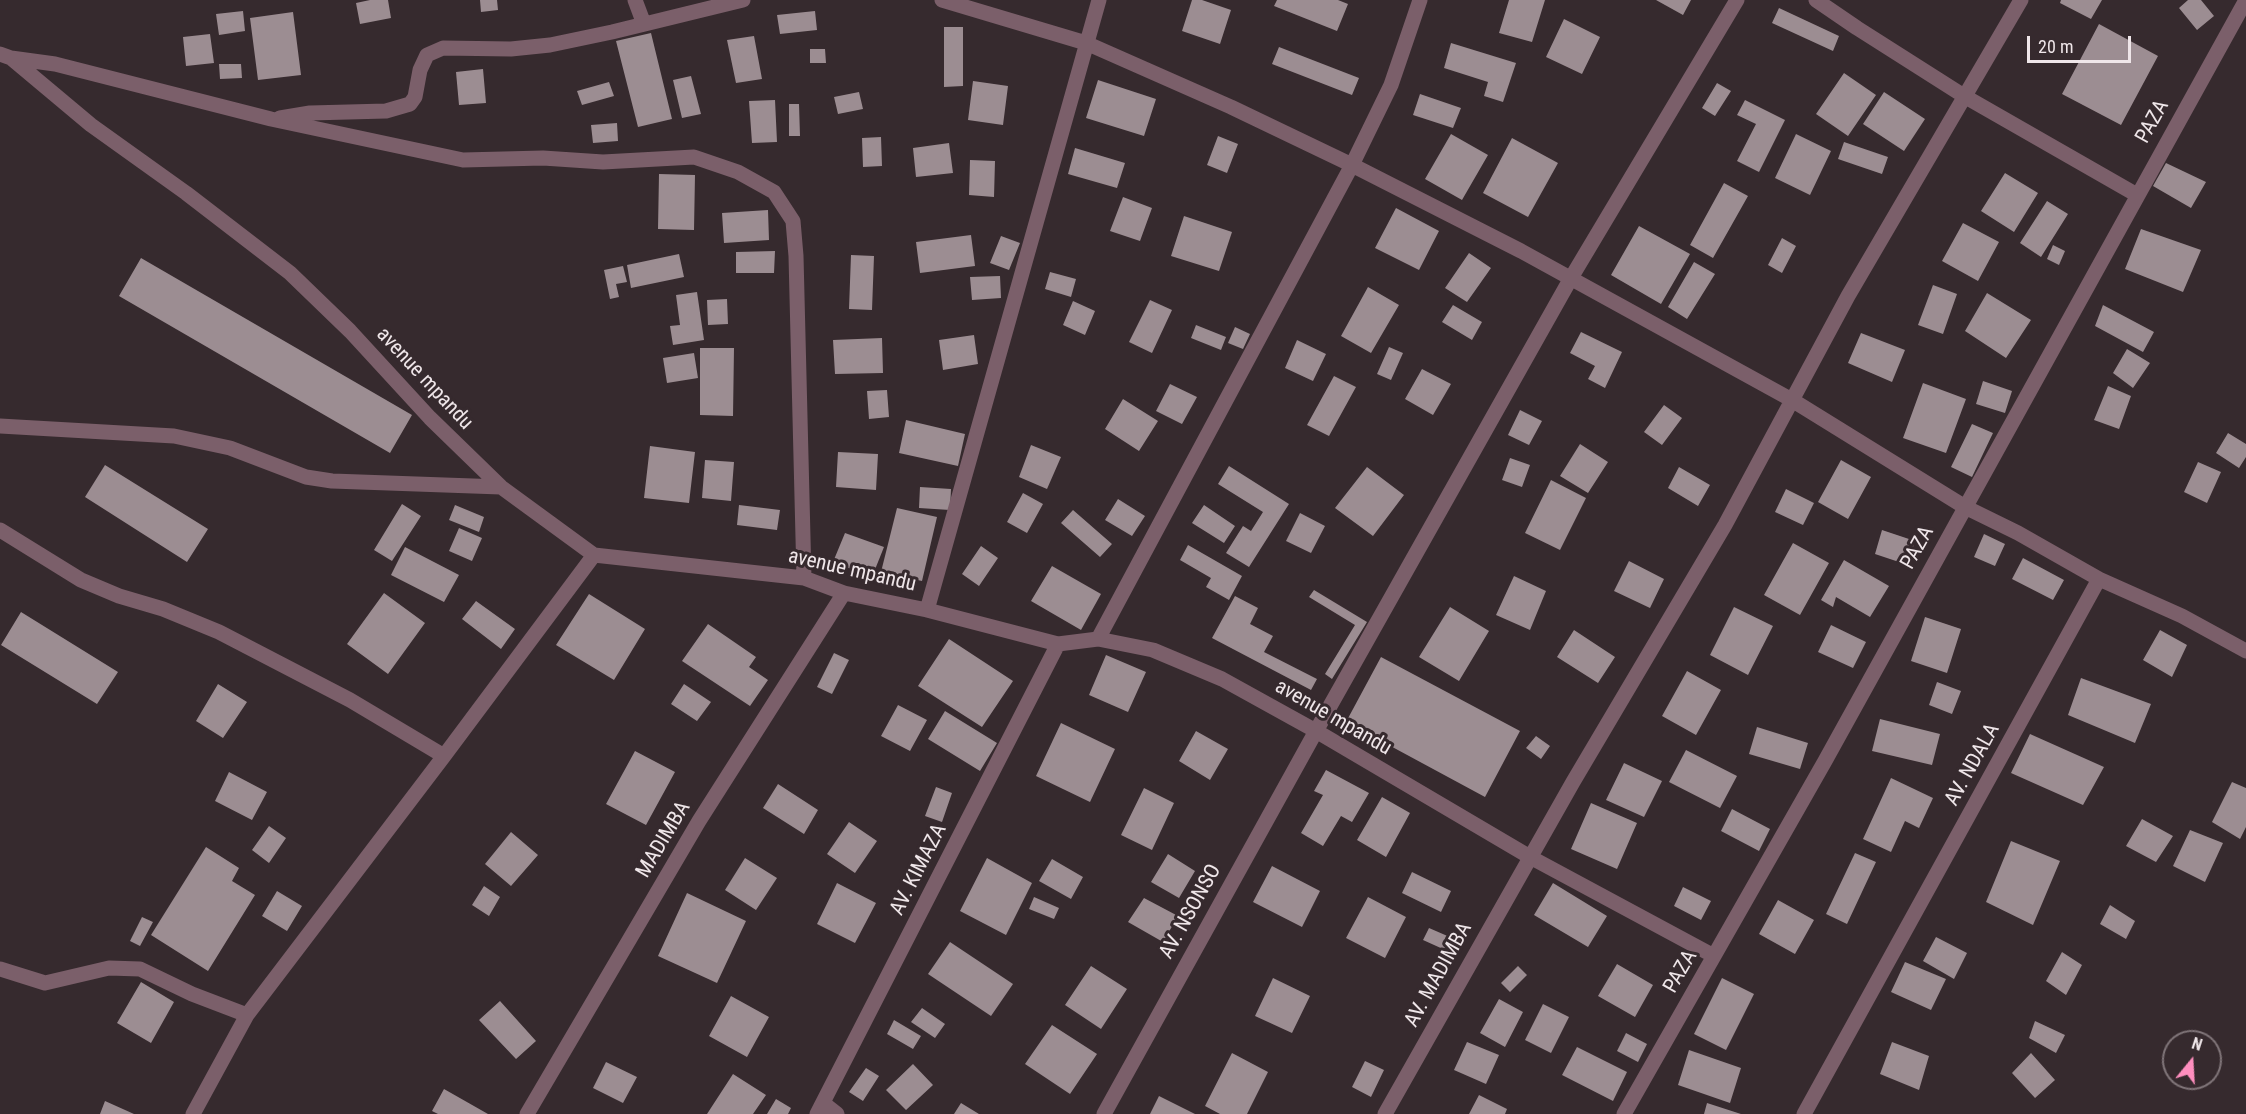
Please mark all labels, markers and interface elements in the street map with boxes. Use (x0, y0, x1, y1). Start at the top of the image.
scale bar (2030, 24, 2134, 62)
text: 20 m (2038, 36, 2073, 57)
street label: PAZA (2131, 96, 2175, 148)
street label: avenue mpandu (370, 323, 478, 435)
street label: PAZA (1896, 522, 1940, 574)
street label: avenue mpandu (786, 544, 918, 598)
street label: avenue mpandu (1270, 674, 1396, 762)
street label: AV. NDALA (1940, 719, 2006, 811)
street label: MADIMBA (631, 797, 697, 883)
street label: AV. KIMAZA (885, 820, 953, 920)
street label: AV. NSONSO (1155, 860, 1227, 964)
street label: AV. MADIMBA (1400, 918, 1478, 1032)
street label: PAZA (1659, 946, 1703, 998)
north arrow (2162, 1030, 2222, 1090)
text: N (2189, 1034, 2205, 1055)

